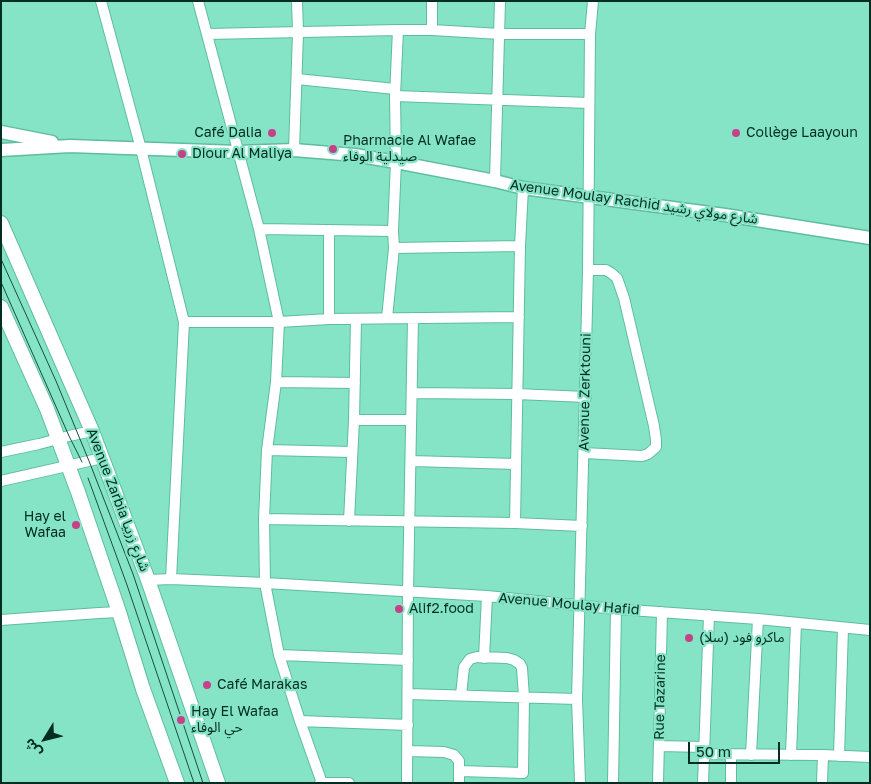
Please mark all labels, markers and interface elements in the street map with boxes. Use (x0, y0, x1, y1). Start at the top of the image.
place label: Café Dalia (194, 125, 262, 141)
place label: Collège Laayoun (746, 125, 858, 141)
marker: Café Dalia (266, 127, 278, 139)
marker: Collège Laayoun (730, 127, 742, 139)
place label: Pharmacie Al Wafae صيدلية الوفاء (343, 133, 476, 166)
marker: Pharmacie Al Wafae صيدلية الوفاء (327, 143, 339, 155)
place label: Diour Al Maliya (192, 146, 292, 162)
marker: Diour Al Maliya (176, 148, 188, 160)
street label: Avenue Moulay Rachid شارع مولاي رشيد (509, 176, 759, 228)
street label: Avenue Zerktouni (576, 333, 594, 451)
street label: Avenue Zarbia شارع زربيا (83, 426, 153, 574)
place label: Hay el Wafaa (24, 509, 66, 542)
marker: Hay el Wafaa (70, 519, 82, 531)
street label: Avenue Moulay Hafid (498, 589, 640, 619)
place label: Alif2.food (409, 601, 474, 617)
marker: Alif2.food (393, 603, 405, 615)
place label: ماكرو فود (سلا) (699, 630, 785, 646)
marker: ماكرو فود (سلا) (683, 632, 695, 644)
street label: Rue Tazarine (651, 654, 669, 740)
place label: Café Marakas (217, 677, 307, 693)
marker: Café Marakas (201, 679, 213, 691)
place label: Hay El Wafaa حي الوفاء (191, 704, 279, 736)
north arrow (20, 714, 70, 764)
marker: Hay El Wafaa حي الوفاء (175, 714, 187, 726)
scale bar (691, 732, 784, 764)
text: ش (20, 735, 45, 761)
text: 50 m (696, 742, 731, 760)

